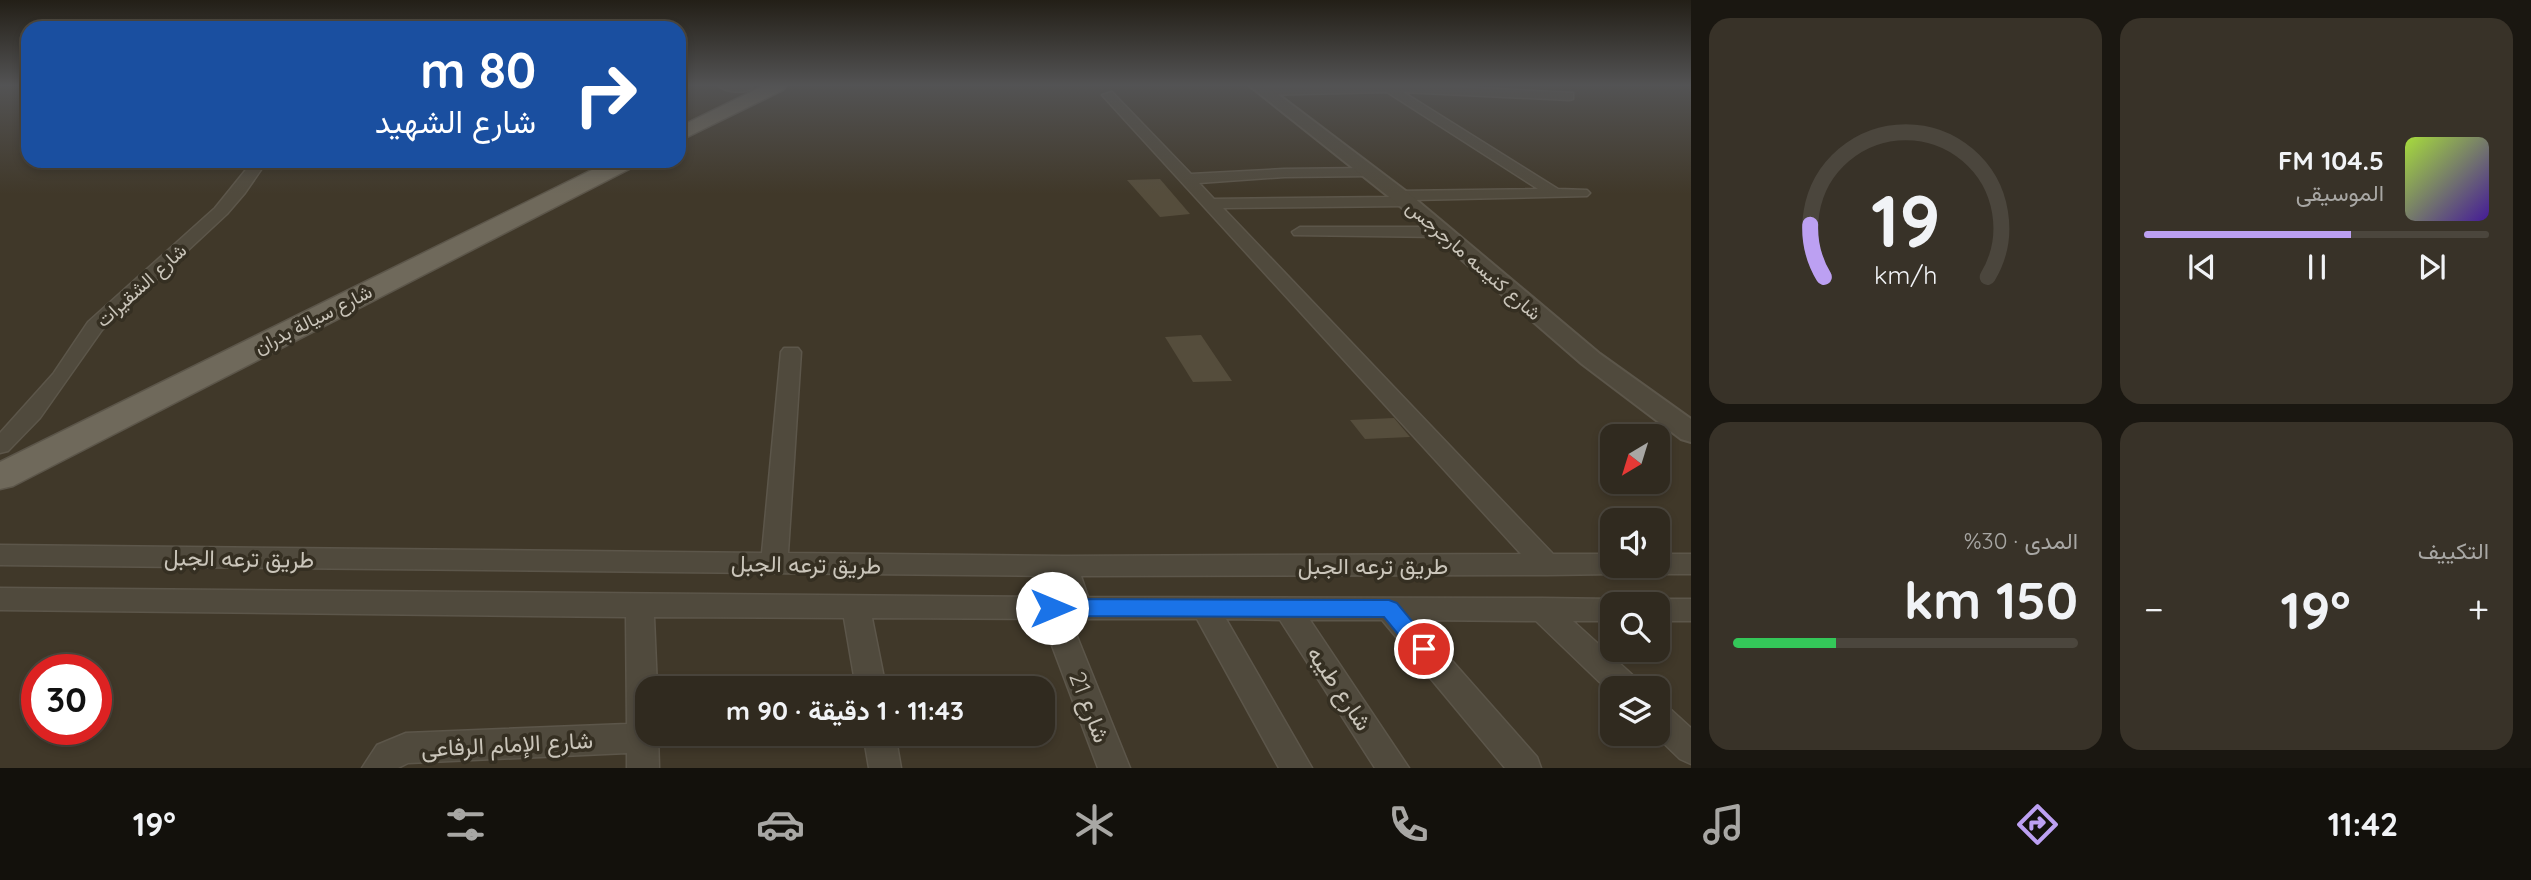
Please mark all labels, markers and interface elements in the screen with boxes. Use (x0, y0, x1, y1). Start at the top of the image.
text: 80 m (420, 39, 536, 100)
icon: right (560, 49, 651, 140)
text: شارع الشهيد (375, 101, 536, 141)
text: 104.5 FM (2278, 144, 2384, 177)
text: 19 (1871, 175, 1940, 266)
text: الموسيقى (2296, 178, 2384, 207)
street label: شارع كنيسه مارجرجس (1401, 195, 1546, 326)
street label: شارع الشقيرات (91, 238, 192, 333)
icon: previous (2183, 248, 2221, 286)
icon: pause (2298, 248, 2336, 286)
icon: next (2413, 248, 2451, 286)
text: km/h (1874, 259, 1937, 290)
street label: شارع سيالة بدران (250, 279, 376, 360)
north arrow (1600, 424, 1670, 494)
map controls (1600, 424, 1670, 746)
button: sound (1600, 508, 1670, 578)
text: المدى · 30% (1964, 526, 2078, 555)
text: التكييف (2418, 536, 2489, 565)
street label: طريق ترعه الجبل (164, 542, 314, 575)
street label: طريق ترعه الجبل (731, 548, 881, 581)
street label: طريق ترعه الجبل (1298, 551, 1448, 581)
text: 150 km (1904, 567, 2078, 632)
position arrow (1015, 571, 1089, 645)
text: 19° (2281, 577, 2351, 642)
text: − (2144, 585, 2164, 633)
text: + (2468, 585, 2489, 633)
button: search (1600, 592, 1670, 662)
pin (1394, 619, 1454, 679)
icon: arrive (1405, 630, 1443, 668)
street label: شارع طيبه (1300, 640, 1379, 737)
speed limit sign: 30 (21, 654, 112, 745)
street label: شارع 21 (1061, 667, 1117, 747)
button: layers (1600, 676, 1670, 746)
text: 11:43 · 1 دقيقة · 90 m (726, 694, 964, 727)
street label: شارع الإمام الرفاعى (420, 725, 594, 765)
icon: filters (441, 800, 490, 849)
icon: car (756, 800, 805, 849)
icon: climate (1070, 800, 1119, 849)
icon: phone (1384, 800, 1433, 849)
icon: music (1699, 800, 1748, 849)
icon: directions (2013, 800, 2062, 849)
text: 19° (133, 804, 176, 844)
text: 11:42 (2328, 804, 2398, 844)

